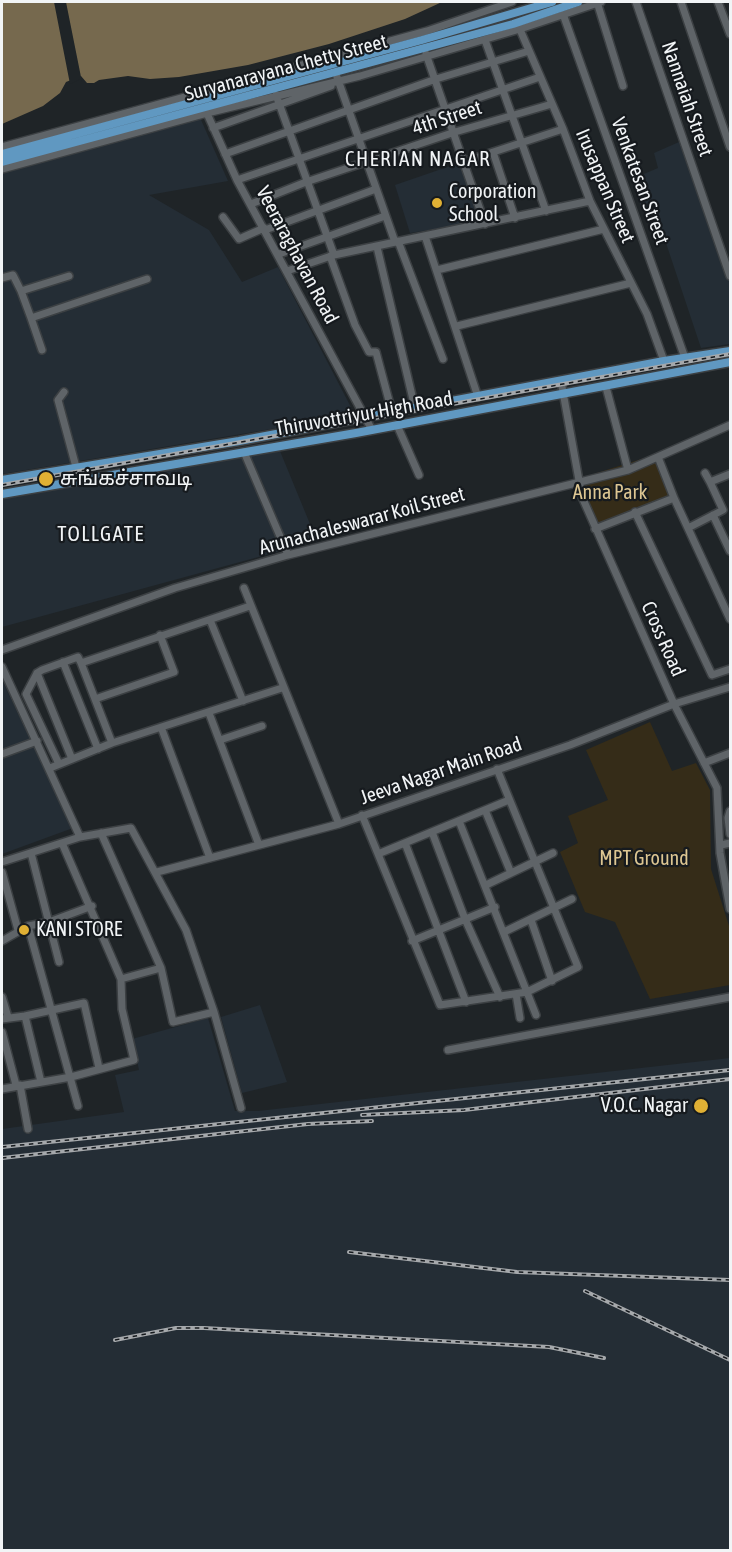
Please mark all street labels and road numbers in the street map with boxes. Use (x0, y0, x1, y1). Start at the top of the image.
street label: Suryanarayana Chetty Street (182, 29, 390, 107)
street label: Nannaiah Street (656, 38, 718, 160)
street label: 4th Street (409, 96, 485, 140)
street label: Venkatesan Street (606, 114, 674, 248)
street label: Irusappan Street (570, 125, 640, 247)
street label: Veeraraghavan Road (251, 182, 343, 328)
street label: Thiruvottriyur High Road (273, 387, 455, 441)
street label: Arunachaleswarar Koil Street (257, 482, 467, 560)
street label: Cross Road (636, 598, 690, 680)
street label: Jeeva Nagar Main Road (357, 732, 525, 810)

